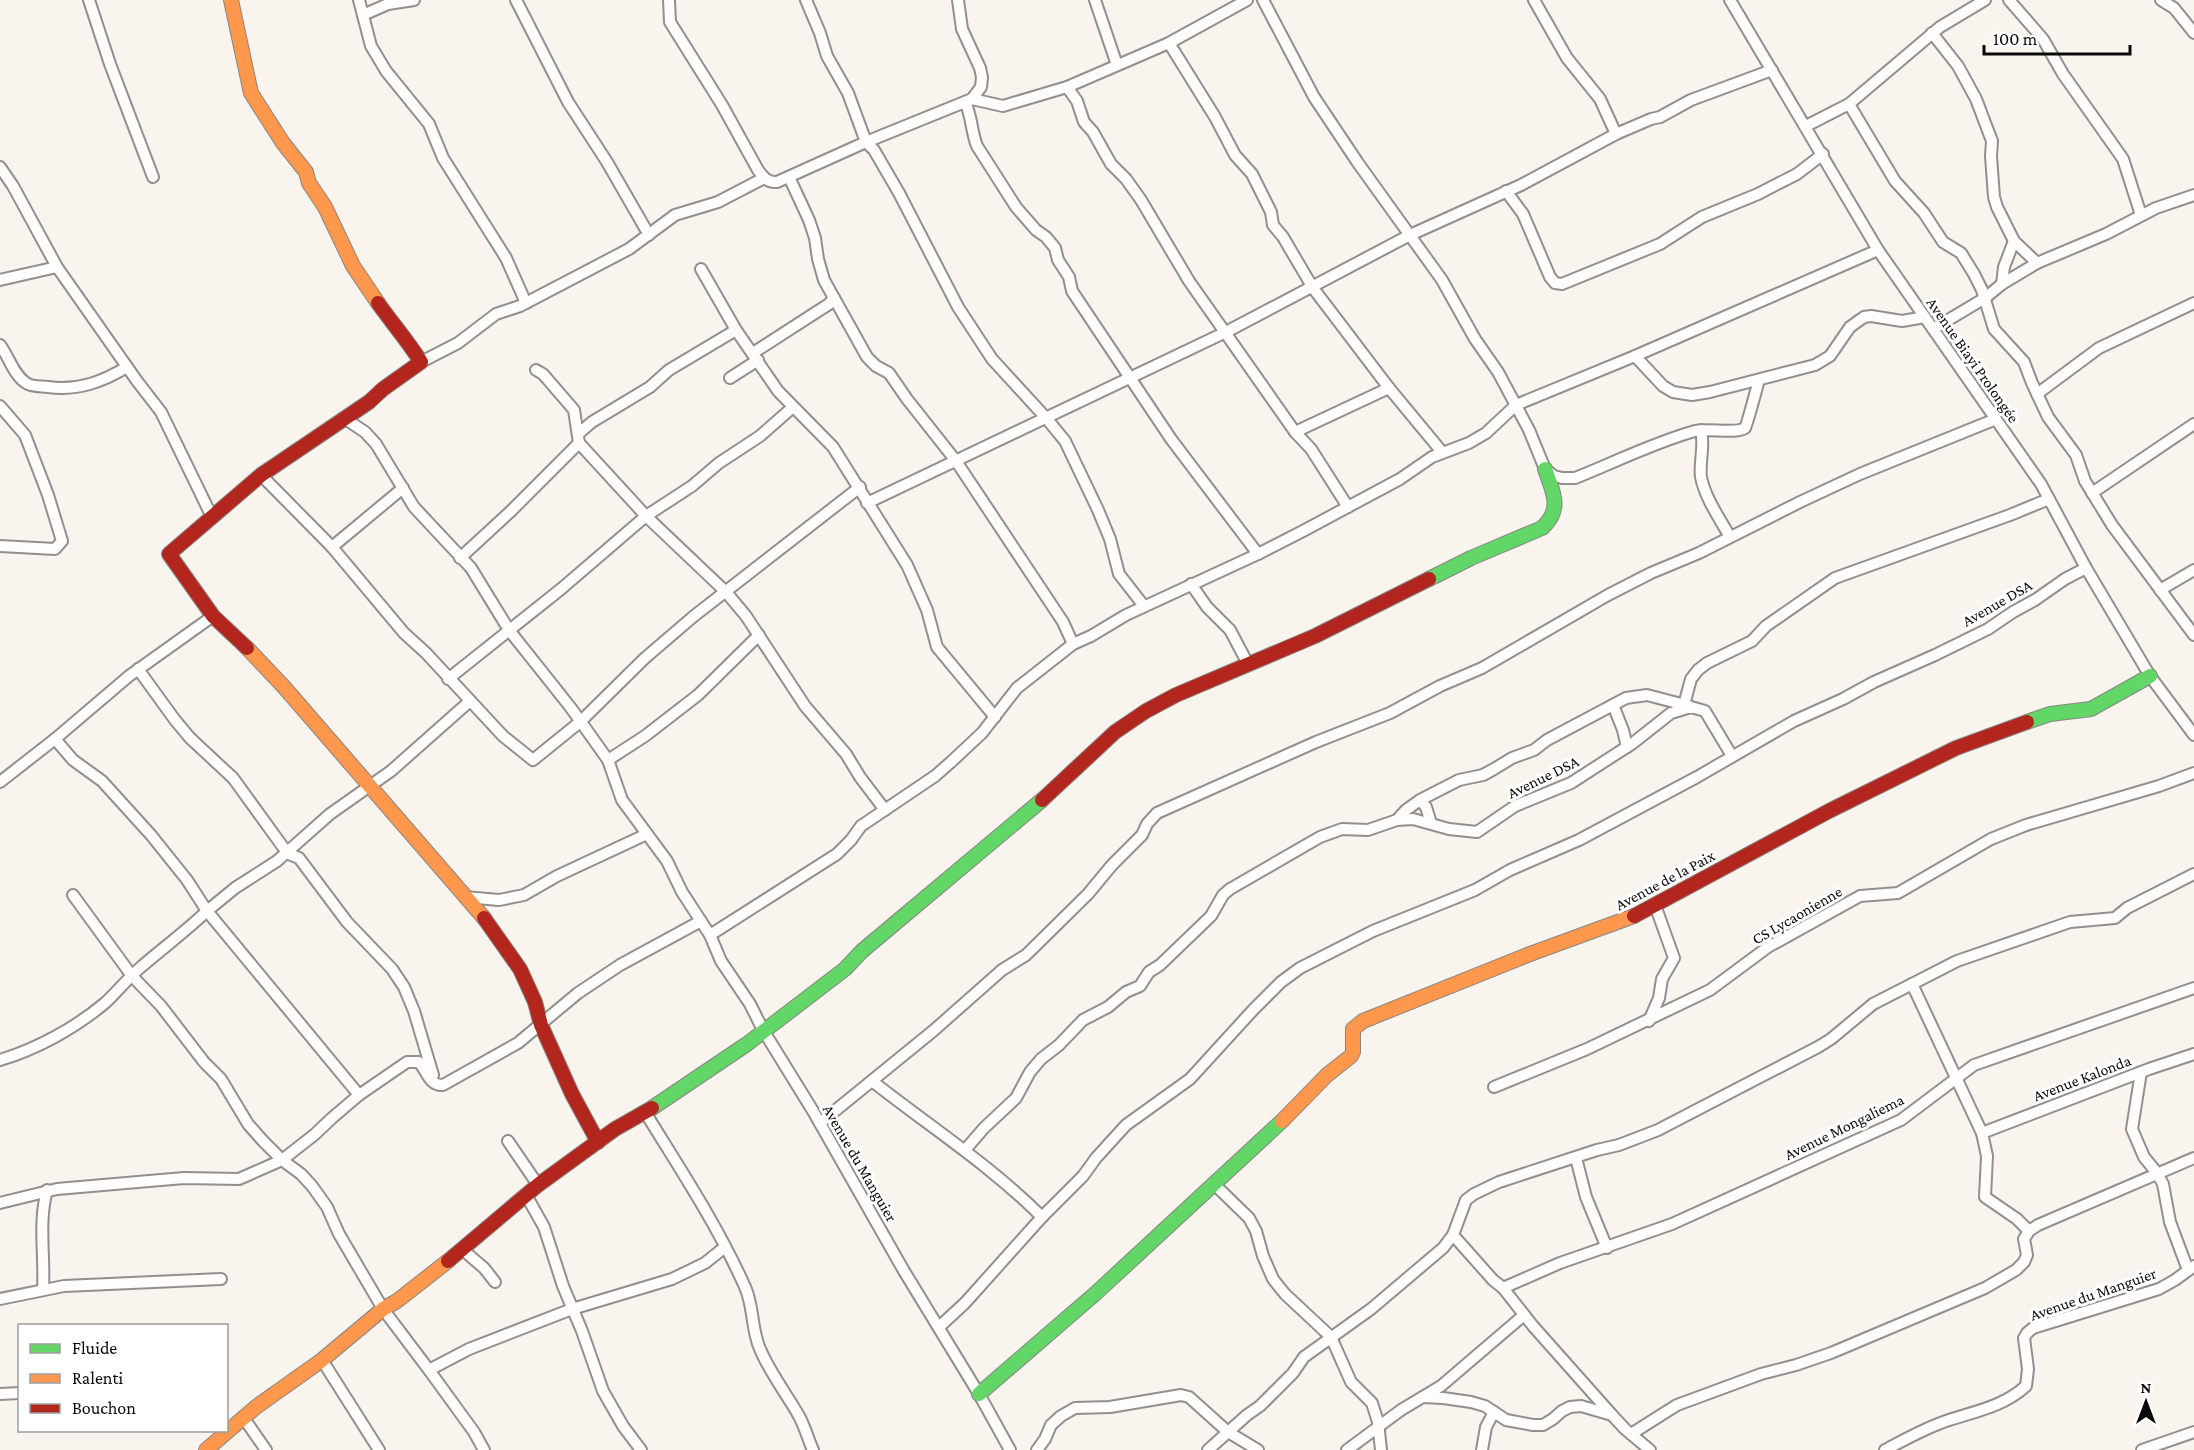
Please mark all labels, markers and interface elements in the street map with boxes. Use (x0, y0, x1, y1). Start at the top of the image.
scale bar (1984, 18, 2130, 56)
text: 100 m (1993, 29, 2038, 49)
street label: Avenue Biayi Prolongée (1923, 294, 2023, 426)
street label: Avenue DSA (1959, 576, 2036, 630)
street label: Avenue DSA (1505, 752, 1582, 802)
street label: Avenue de la Paix (1612, 846, 1718, 913)
street label: CS Lycaonienne (1749, 882, 1845, 948)
street label: Avenue Kalonda (2031, 1051, 2134, 1104)
street label: Avenue Mongaliema (1782, 1090, 1907, 1164)
street label: Avenue du Manguier (819, 1101, 901, 1225)
street label: Avenue du Manguier (2028, 1264, 2159, 1325)
legend (18, 1324, 228, 1432)
text: Fluide (72, 1338, 117, 1358)
text: Ralenti (72, 1368, 123, 1388)
north arrow (2116, 1372, 2176, 1432)
text: N (2141, 1379, 2152, 1396)
text: Bouchon (72, 1398, 136, 1418)

